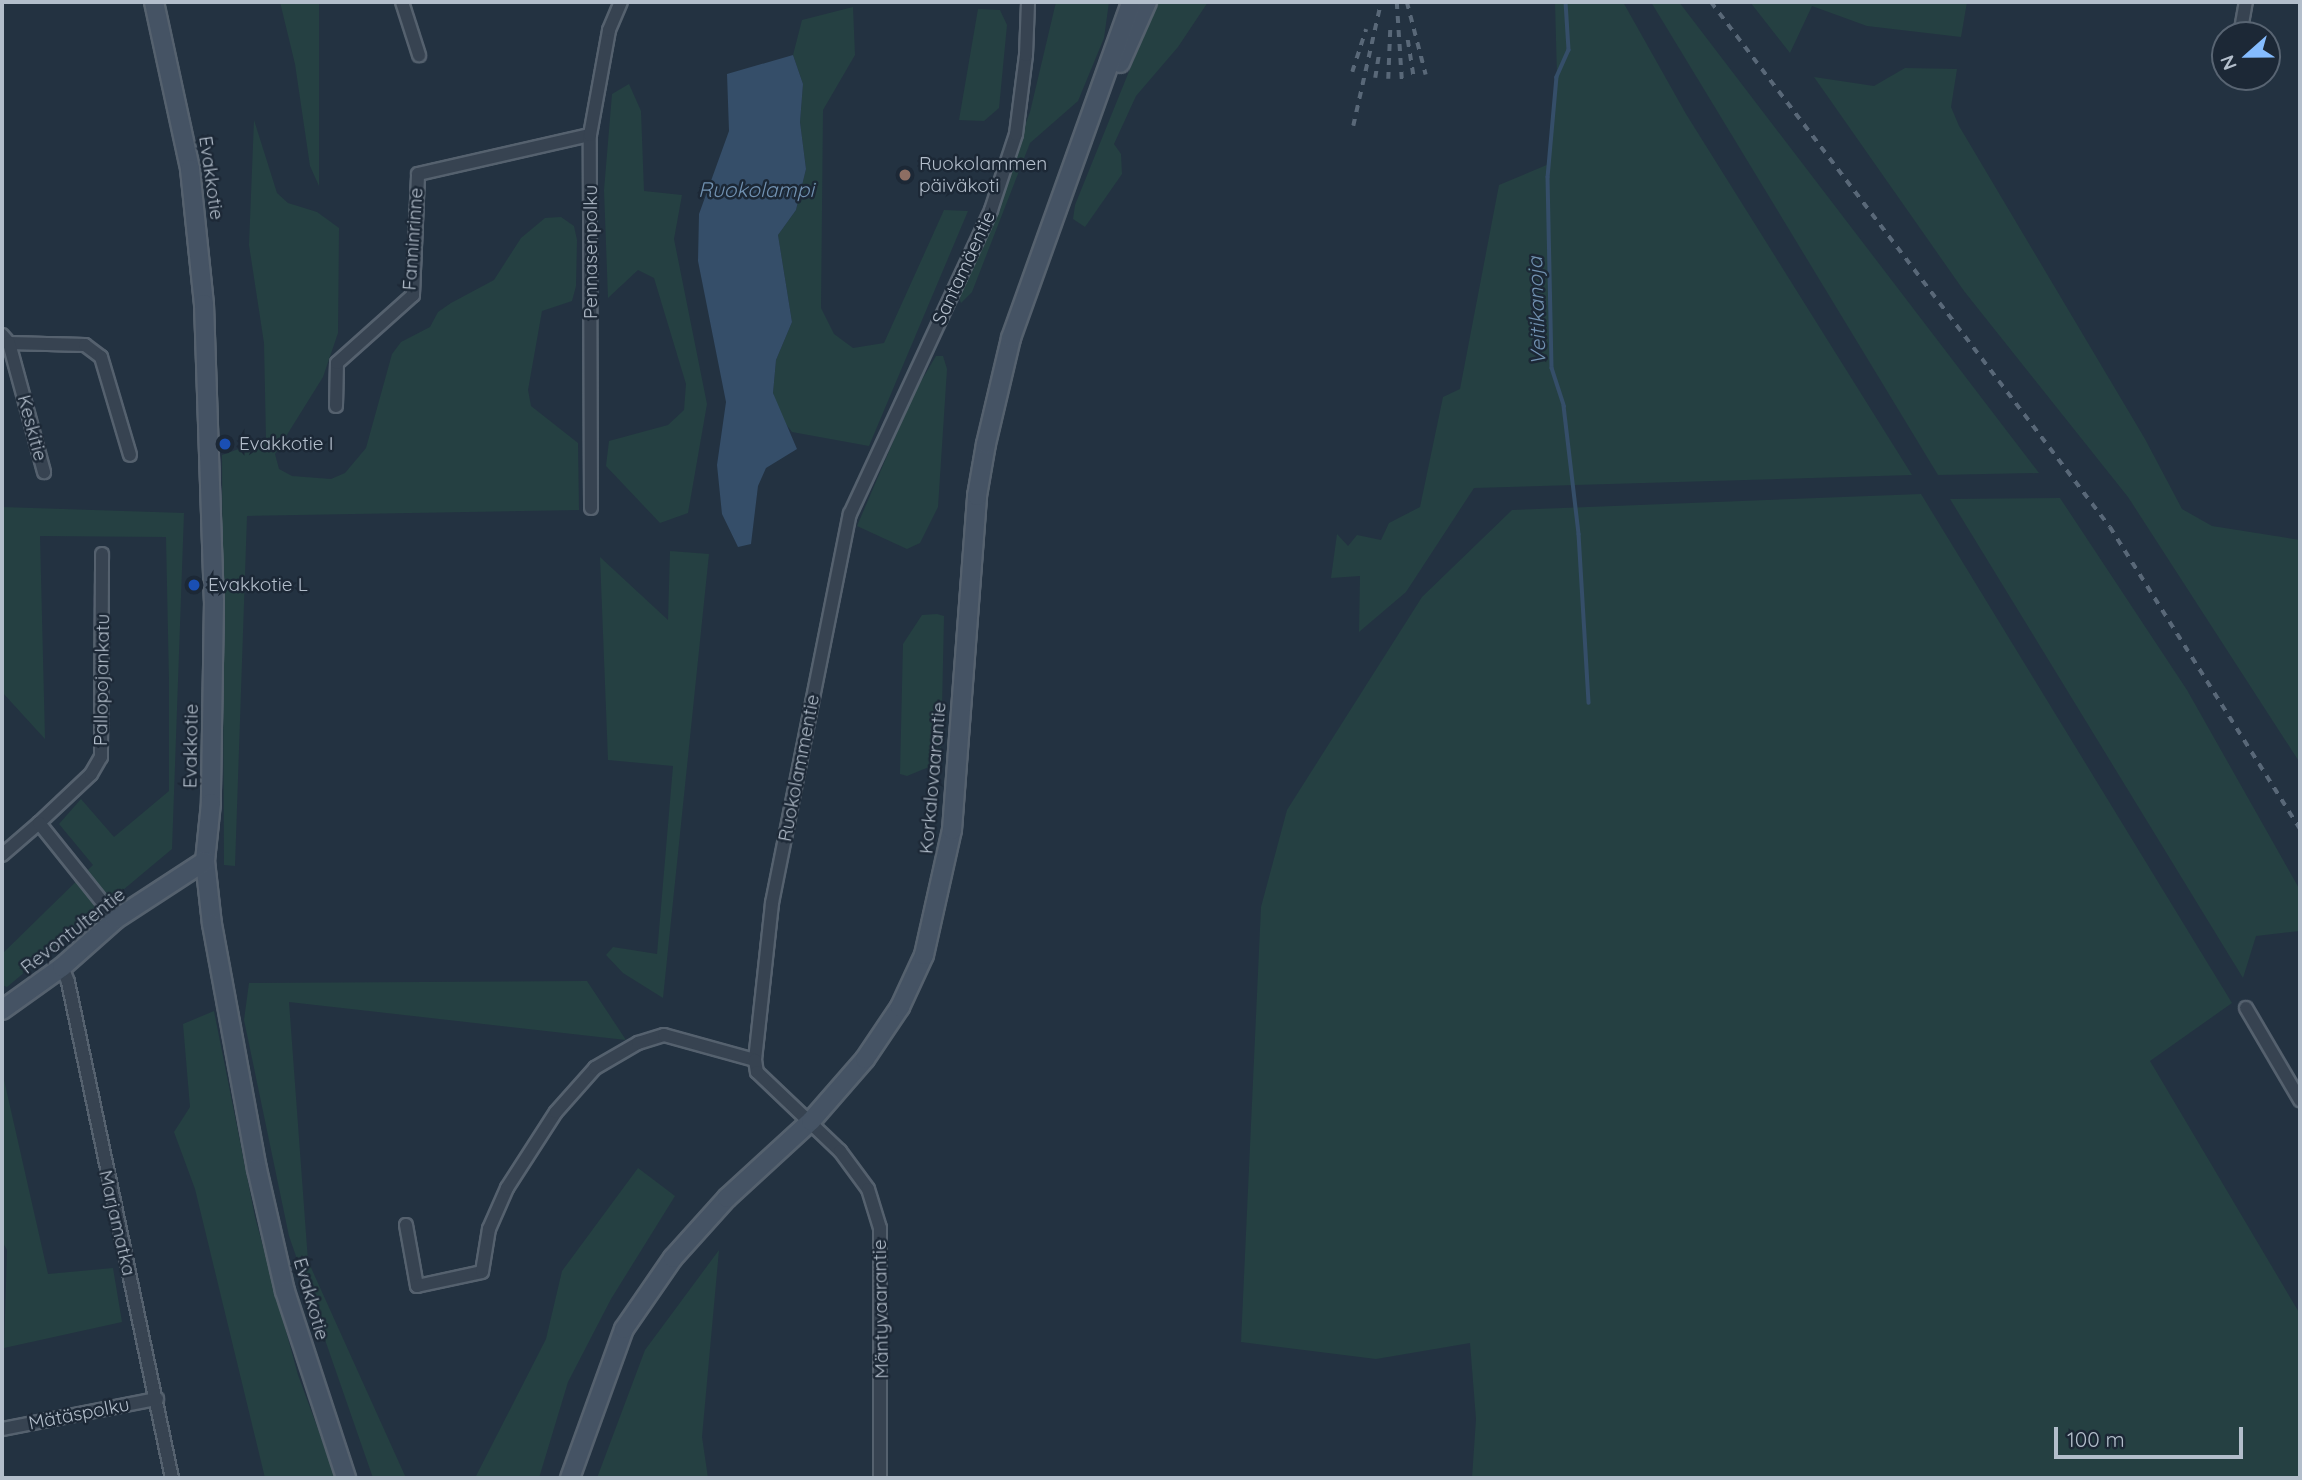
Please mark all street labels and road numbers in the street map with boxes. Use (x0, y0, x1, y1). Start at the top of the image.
street label: Evakkotie (194, 135, 228, 221)
street label: Pennasenpolku (580, 185, 602, 319)
street label: Fanninrinne (398, 187, 428, 291)
street label: Santamäentie (928, 207, 1000, 329)
street label: Keskitie (12, 392, 52, 464)
street label: Pallopojankatu (89, 614, 115, 746)
street label: Ruokolammentie (774, 692, 824, 844)
street label: Korkalovaarantie (915, 701, 951, 855)
street label: Evakkotie (179, 704, 203, 788)
street label: Revontultentie (16, 883, 130, 979)
street label: Marjamatka (94, 1168, 140, 1278)
street label: Mäntyvaarantie (868, 1239, 894, 1379)
street label: Evakkotie (288, 1255, 334, 1343)
street label: Mätäspolku (27, 1393, 131, 1435)

